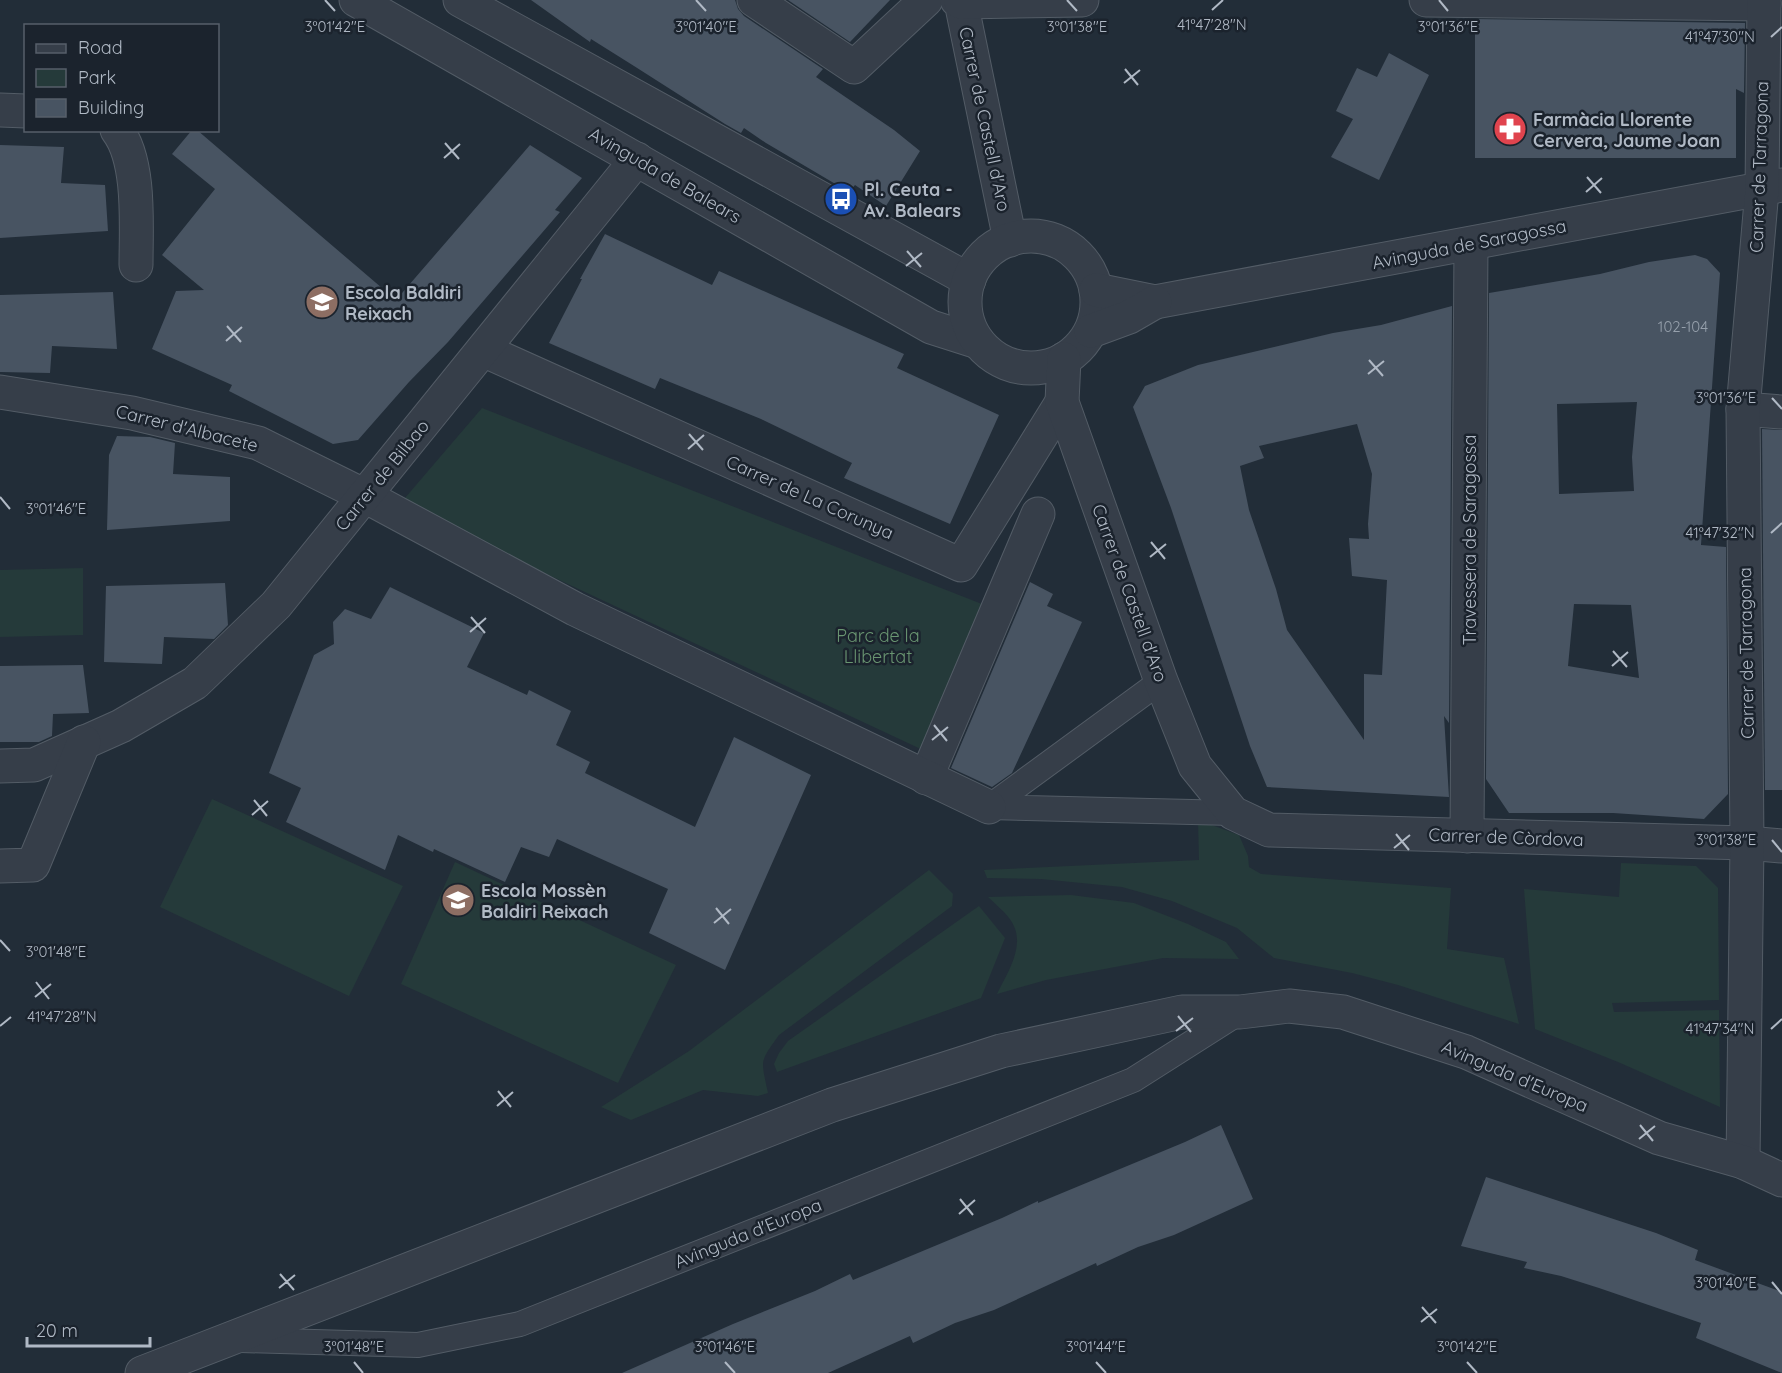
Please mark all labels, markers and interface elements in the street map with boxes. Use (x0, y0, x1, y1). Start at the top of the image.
text: 41°47'28"N (1177, 15, 1247, 34)
text: 3°01'42"E (305, 17, 365, 36)
text: 3°01'40"E (675, 17, 737, 36)
text: 3°01'38"E (1047, 17, 1107, 36)
text: 3°01'36"E (1418, 17, 1478, 36)
legend (24, 24, 219, 132)
street label: Carrer de Castell d'Aro (954, 25, 1016, 213)
text: 41°47'30"N (1685, 27, 1755, 46)
text: Road (78, 36, 123, 59)
text: Park (78, 66, 116, 89)
street label: Carrer de Tarragona (1745, 81, 1773, 253)
text: Building (78, 96, 144, 119)
place label: Farmàcia Llorente Cervera, Jaume Joan (1533, 108, 1720, 152)
pharmacy icon: Farmàcia Llorente Cervera, Jaume Joan (1492, 111, 1528, 147)
street label: Avinguda de Balears (585, 122, 745, 228)
place label: Pl. Ceuta - Av. Balears (864, 178, 961, 222)
bus stop icon: Pl. Ceuta - Av. Balears (823, 181, 859, 217)
street label: Avinguda de Saragossa (1370, 214, 1568, 274)
place label: Escola Baldiri Reixach (345, 281, 461, 325)
school or university icon: Escola Baldiri Reixach (304, 284, 340, 320)
house number: 102-104 (1658, 317, 1708, 336)
text: 3°01'36"E (1696, 388, 1756, 407)
street label: Carrer d'Albacete (113, 399, 261, 457)
street label: Carrer de Bilbao (330, 415, 434, 535)
street label: Travessera de Saragossa (1458, 435, 1481, 645)
street label: Carrer de La Corunya (723, 450, 897, 544)
text: 3°01'46"E (26, 499, 86, 518)
street label: Carrer de Castell d'Aro (1087, 501, 1173, 685)
text: 41°47'32"N (1685, 523, 1755, 542)
street label: Carrer de Tarragona (1733, 567, 1759, 739)
park label: Parc de la Llibertat (836, 624, 920, 668)
street label: Carrer de Còrdova (1428, 823, 1584, 851)
text: 3°01'38"E (1696, 830, 1756, 849)
place label: Escola Mossèn Baldiri Reixach (481, 879, 609, 923)
school or university icon: Escola Mossèn Baldiri Reixach (440, 882, 476, 918)
text: 3°01'48"E (26, 942, 86, 961)
text: 41°47'28"N (27, 1007, 97, 1026)
text: 41°47'34"N (1686, 1019, 1754, 1038)
street label: Avinguda d'Europa (1438, 1035, 1592, 1117)
street label: Avinguda d'Europa (671, 1193, 825, 1273)
text: 3°01'40"E (1695, 1273, 1757, 1292)
scale bar (27, 1310, 150, 1348)
text: 20 m (36, 1319, 78, 1342)
text: 3°01'48"E (324, 1337, 384, 1356)
text: 3°01'46"E (695, 1337, 755, 1356)
text: 3°01'44"E (1066, 1337, 1126, 1356)
text: 3°01'42"E (1437, 1337, 1497, 1356)

